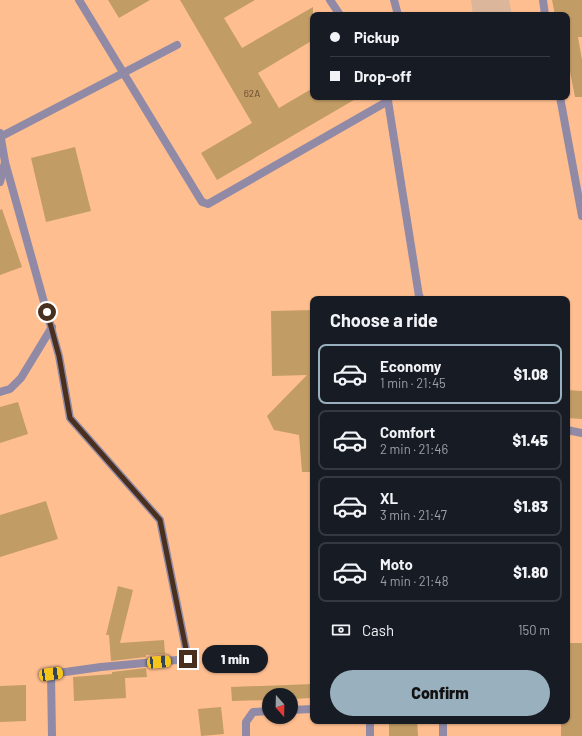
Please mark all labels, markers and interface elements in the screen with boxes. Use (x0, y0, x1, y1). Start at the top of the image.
text: Pickup (354, 28, 400, 46)
text: Drop-off (354, 67, 412, 85)
house number: 62A (244, 87, 260, 99)
route start (38, 303, 56, 321)
text: Choose a ride (330, 309, 438, 331)
icon: car (332, 356, 368, 392)
text: Economy (380, 357, 441, 375)
text: $1.08 (514, 365, 548, 383)
text: 1 min · 21:45 (380, 375, 446, 391)
icon: car (332, 422, 368, 458)
text: Comfort (380, 423, 435, 441)
text: $1.45 (512, 431, 548, 449)
text: 2 min · 21:46 (380, 441, 448, 457)
icon: car (332, 488, 368, 524)
text: XL (380, 489, 398, 507)
text: $1.83 (514, 497, 548, 515)
text: 3 min · 21:47 (380, 507, 447, 523)
icon: car (332, 554, 368, 590)
text: Moto (380, 555, 413, 573)
text: $1.80 (513, 563, 548, 581)
text: 4 min · 21:48 (380, 573, 448, 589)
icon: cash (330, 619, 352, 641)
text: Cash (362, 621, 394, 639)
text: 150 m (518, 622, 550, 638)
callout: 1 min (202, 645, 268, 673)
route end (179, 650, 197, 668)
text: 1 min (221, 651, 249, 667)
car (147, 655, 171, 669)
car (38, 666, 64, 682)
button: Confirm (330, 670, 550, 716)
north arrow (262, 688, 298, 724)
map controls (262, 688, 298, 724)

